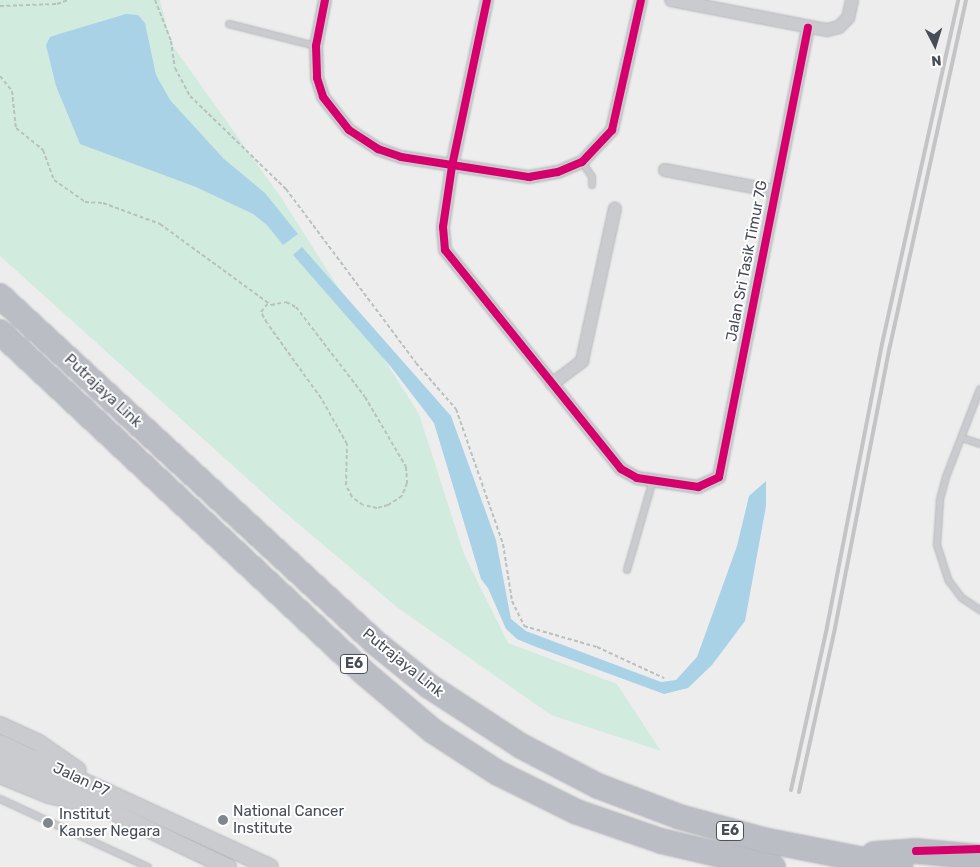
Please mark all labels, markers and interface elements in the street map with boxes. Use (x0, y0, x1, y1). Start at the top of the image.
north arrow (910, 20, 960, 70)
text: N (931, 52, 942, 69)
street label: Jalan Sri Tasik Timur 7G (722, 178, 772, 344)
street label: Putrajaya Link (61, 351, 145, 431)
street label: Putrajaya Link (359, 625, 447, 701)
road number: E6 (339, 652, 369, 676)
street label: Jalan P7 (50, 759, 112, 801)
place label: National Cancer Institute (233, 802, 344, 837)
place label: Institut Kanser Negara (59, 805, 161, 840)
marker: National Cancer Institute (217, 814, 229, 826)
marker: Institut Kanser Negara (41, 816, 55, 830)
road number: E6 (715, 819, 745, 842)

